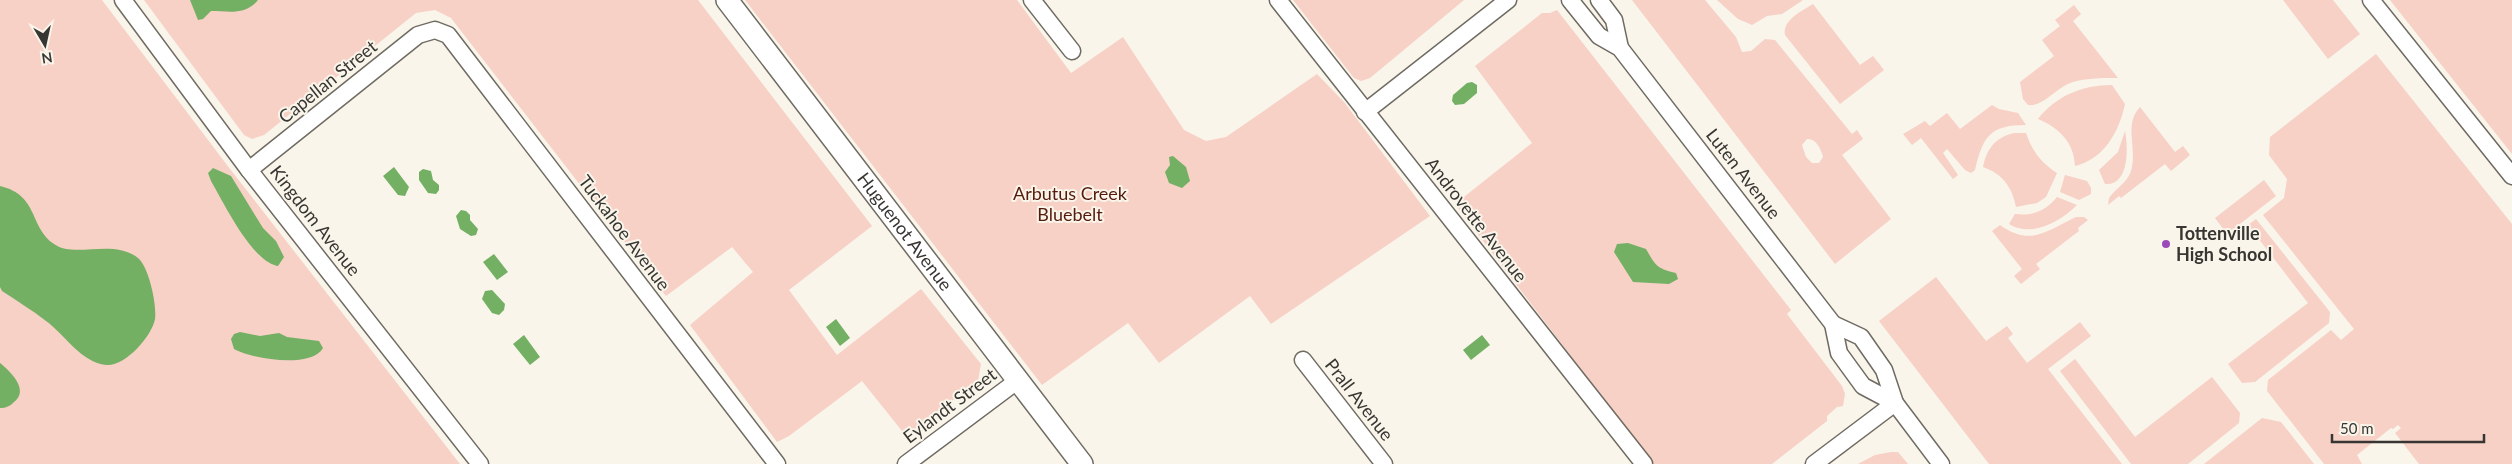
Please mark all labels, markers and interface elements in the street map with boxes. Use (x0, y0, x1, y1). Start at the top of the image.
north arrow (20, 20, 70, 70)
street label: Capellan Street (274, 35, 381, 128)
text: N (40, 49, 54, 68)
street label: Luten Avenue (1702, 124, 1786, 223)
street label: Androvette Avenue (1421, 153, 1532, 286)
street label: Kingdom Avenue (266, 161, 366, 280)
street label: Huguenot Avenue (853, 168, 957, 295)
street label: Tuckahoe Avenue (574, 170, 675, 294)
park label: Arbutus Creek Bluebelt (1013, 182, 1128, 225)
place label: Tottenville High School (2176, 222, 2272, 265)
marker: Tottenville High School (2160, 238, 2172, 250)
street label: Prall Avenue (1321, 354, 1399, 445)
street label: Eylandt Street (898, 363, 1001, 447)
scale bar (2332, 412, 2484, 444)
text: 50 m (2340, 419, 2374, 437)

